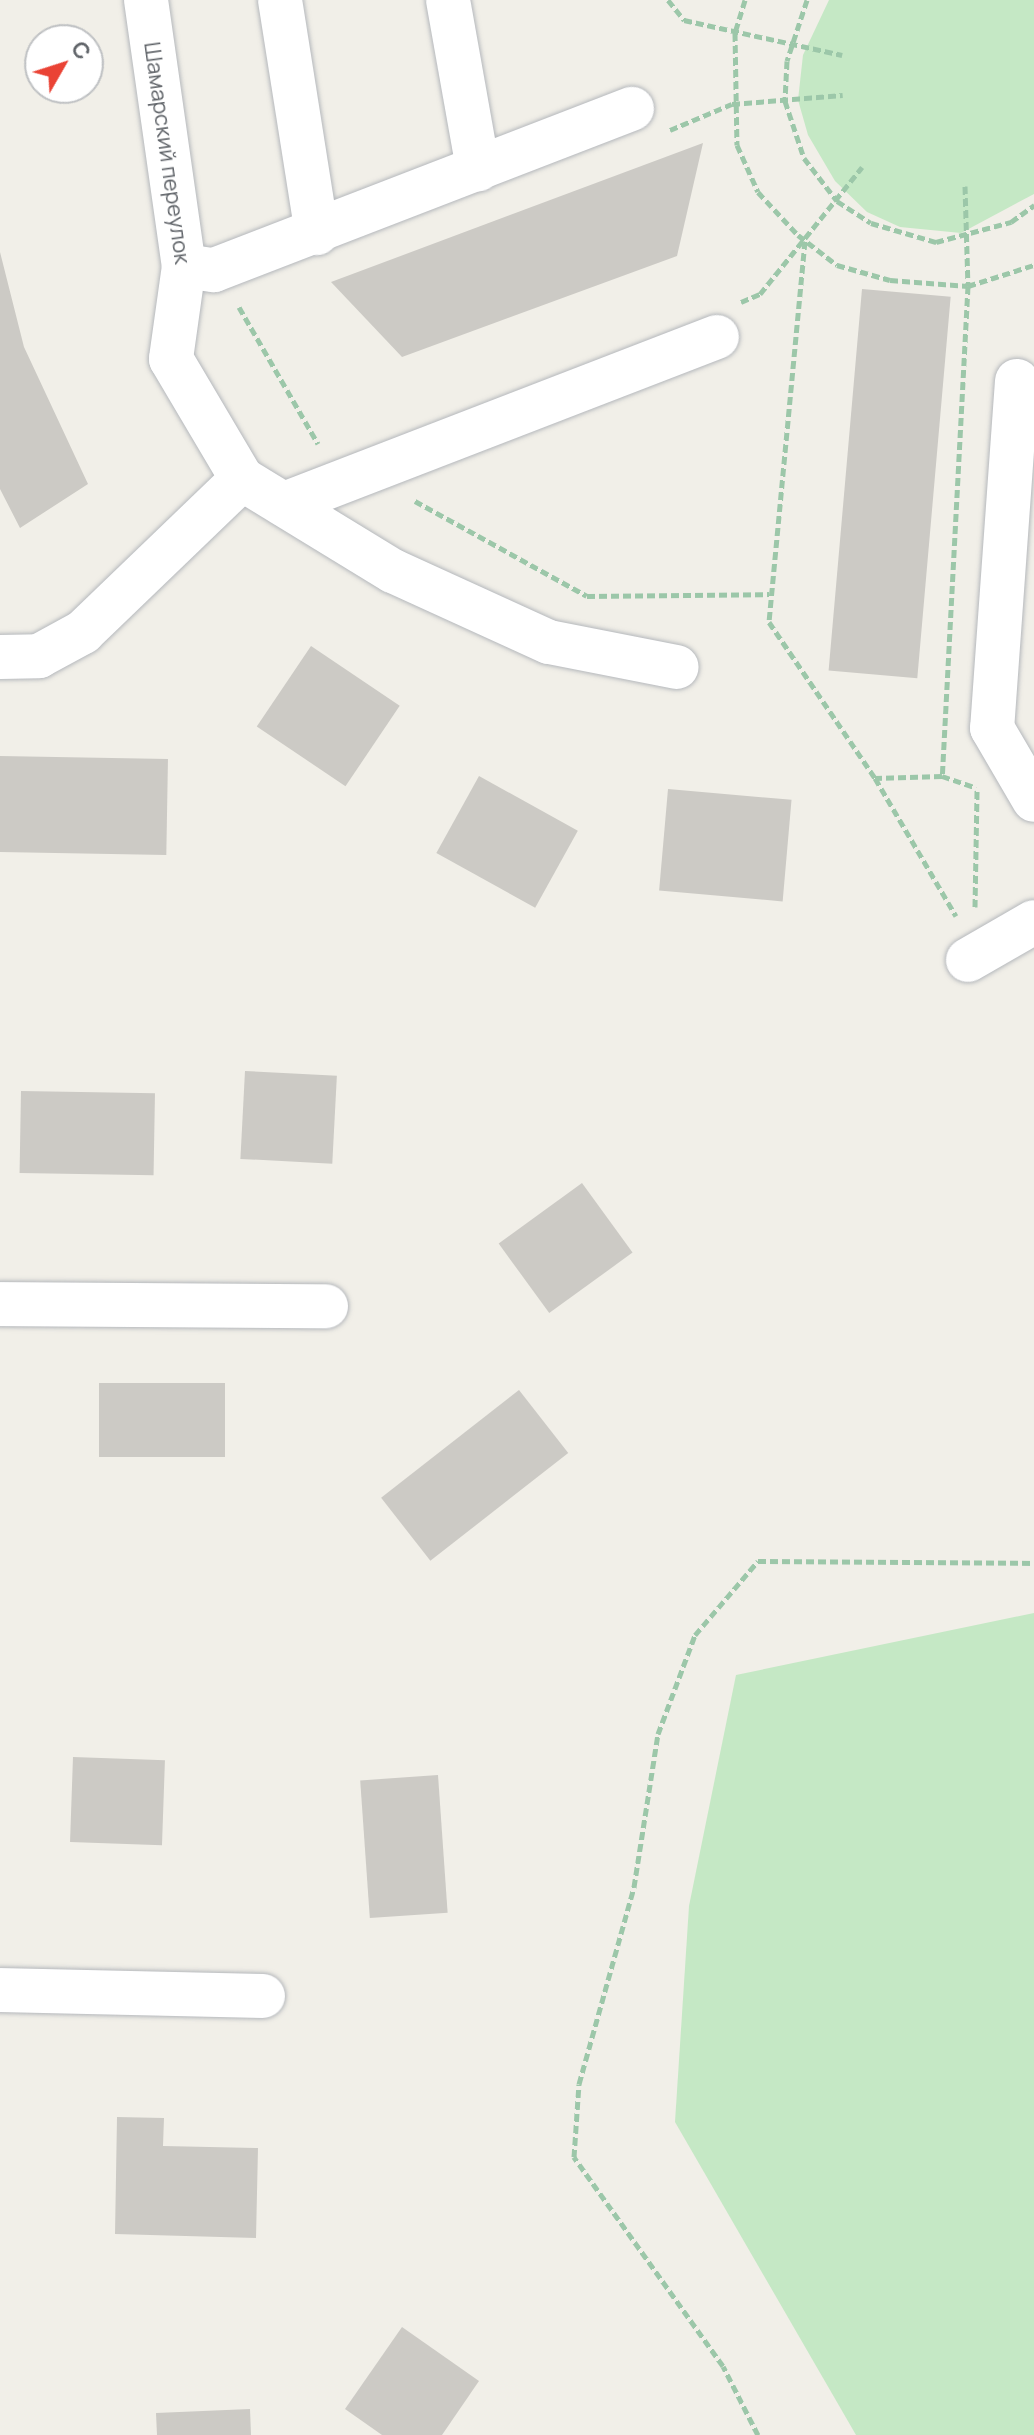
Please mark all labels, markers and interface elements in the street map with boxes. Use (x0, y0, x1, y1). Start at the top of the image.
north arrow (24, 24, 104, 104)
text: С (64, 34, 98, 66)
street label: Шамарский переулок (138, 40, 196, 266)

